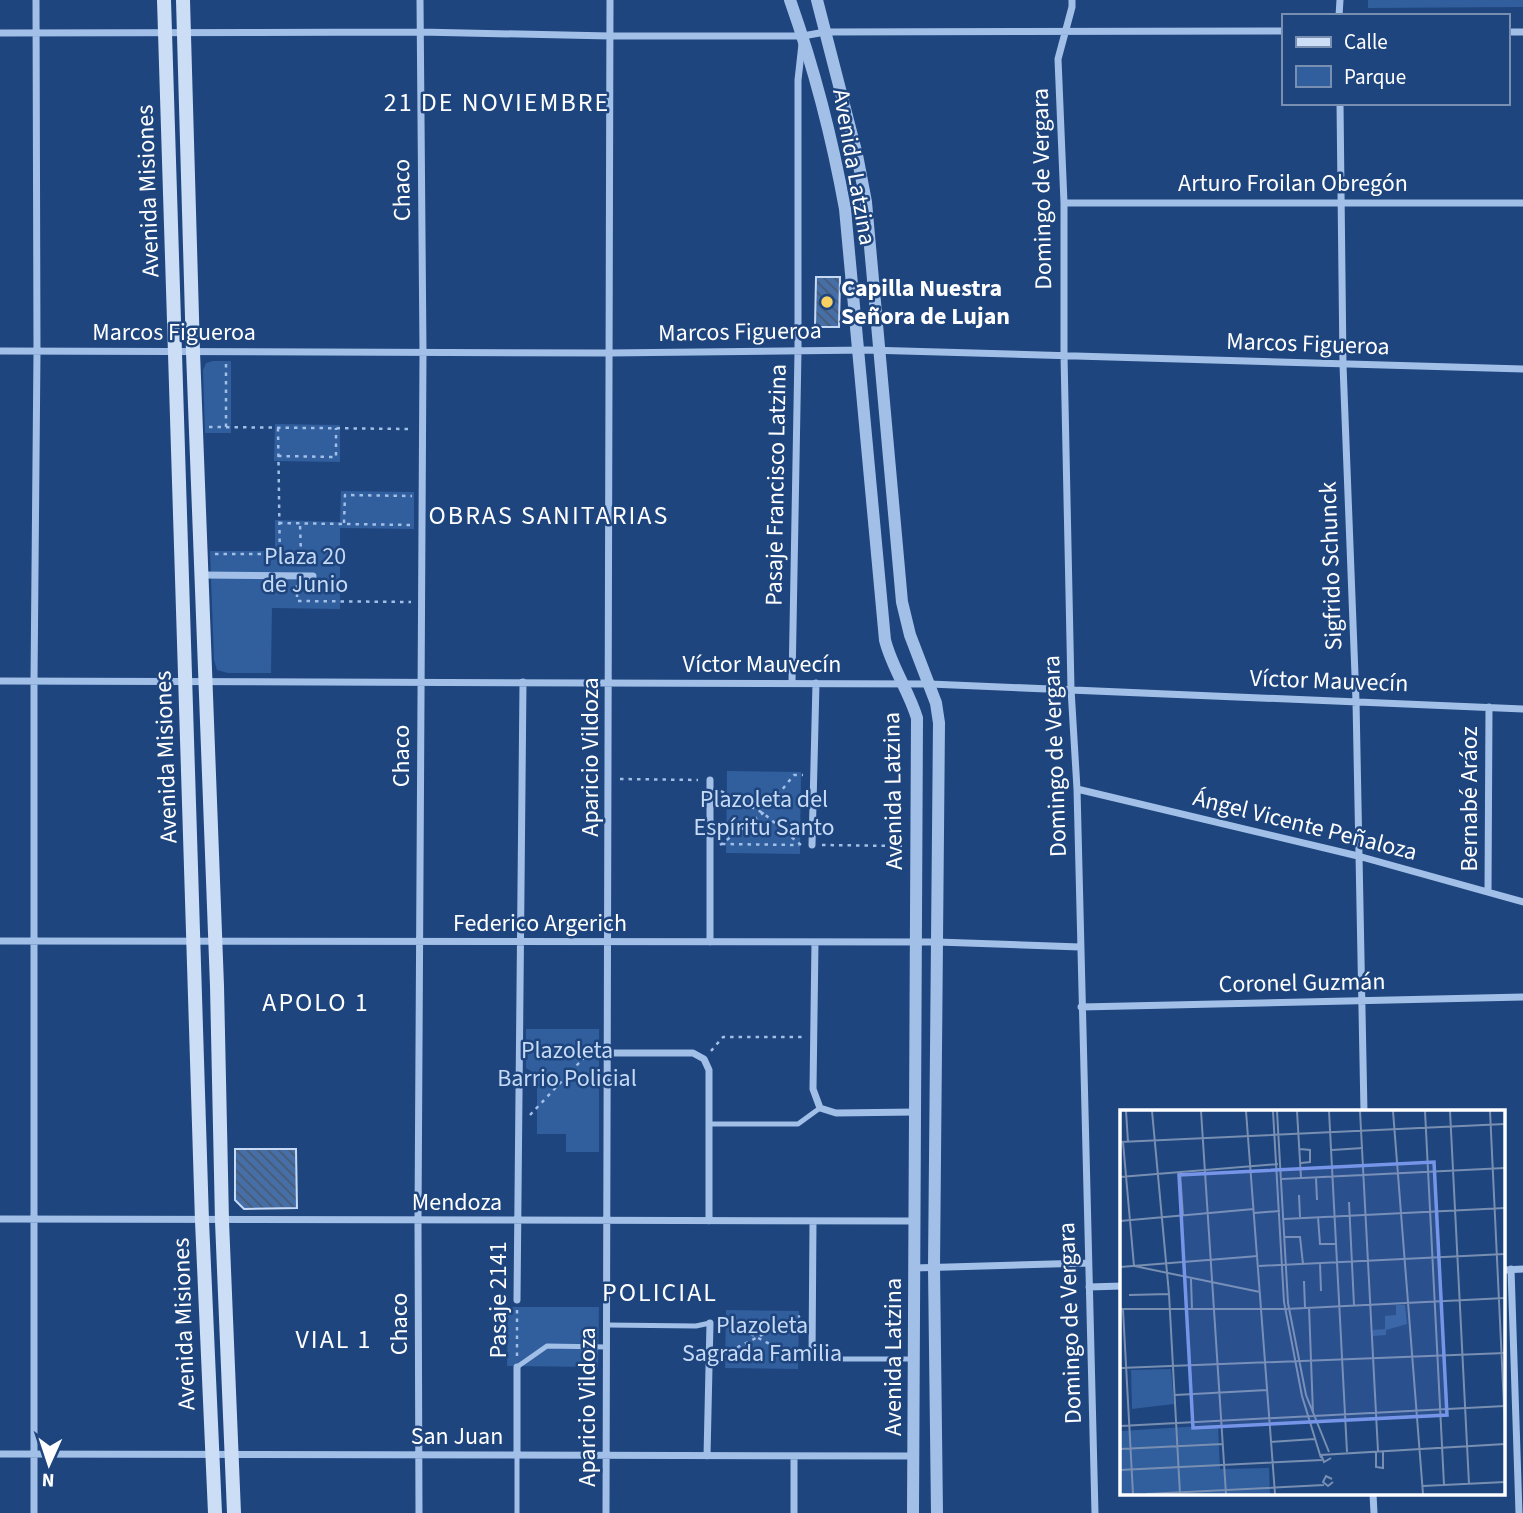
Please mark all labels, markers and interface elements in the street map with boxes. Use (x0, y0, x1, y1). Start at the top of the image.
legend (1282, 14, 1509, 105)
text: Calle (1344, 27, 1388, 57)
text: Parque (1344, 62, 1406, 92)
district label: 21 DE NOVIEMBRE (384, 84, 610, 121)
street label: Avenida Latzina (823, 86, 885, 248)
street label: Domingo de Vergara (1023, 88, 1061, 290)
street label: Avenida Misiones (127, 104, 169, 278)
street label: Chaco (384, 159, 420, 221)
street label: Arturo Froilan Obregón (1178, 166, 1408, 201)
place label: Capilla Nuestra Señora de Lujan (841, 271, 1010, 334)
marker: Capilla Nuestra Señora de Lujan (819, 294, 835, 310)
street label: Marcos Figueroa (658, 313, 822, 351)
street label: Marcos Figueroa (92, 315, 256, 350)
street label: Marcos Figueroa (1226, 324, 1390, 364)
street label: Pasaje Francisco Latzina (756, 364, 796, 606)
street label: Sigfrido Schunck (1311, 481, 1351, 651)
district label: OBRAS SANITARIAS (429, 497, 669, 534)
park label: Plaza 20 de Junio (262, 539, 348, 602)
street label: Víctor Mauvecín (683, 647, 841, 682)
street label: Domingo de Vergara (1034, 654, 1076, 858)
street label: Víctor Mauvecín (1249, 661, 1409, 701)
street label: Avenida Misiones (145, 670, 187, 844)
street label: Aparicio Vildoza (573, 677, 608, 837)
street label: Avenida Latzina (874, 712, 912, 870)
street label: Chaco (384, 725, 419, 787)
street label: Bernabé Aráoz (1452, 726, 1487, 872)
street label: Ángel Vicente Peñaloza (1189, 780, 1421, 870)
park label: Plazoleta del Espíritu Santo (694, 782, 834, 845)
street label: Federico Argerich (453, 906, 627, 941)
street label: Coronel Guzmán (1218, 964, 1386, 1002)
district label: APOLO 1 (262, 984, 370, 1021)
park label: Plazoleta Barrio Policial (497, 1033, 637, 1096)
inset map (1120, 1110, 1506, 1496)
street label: Mendoza (412, 1185, 502, 1220)
street label: Domingo de Vergara (1049, 1221, 1091, 1425)
street label: Avenida Misiones (163, 1237, 205, 1411)
street label: Pasaje 2141 (481, 1241, 516, 1359)
district label: POLICIAL (602, 1274, 718, 1311)
street label: Avenida Latzina (876, 1278, 911, 1436)
street label: Chaco (382, 1293, 417, 1355)
park label: Plazoleta Sagrada Familia (682, 1308, 842, 1371)
district label: VIAL 1 (295, 1321, 373, 1358)
street label: Aparicio Vildoza (570, 1327, 605, 1487)
street label: San Juan (411, 1419, 503, 1454)
north arrow (14, 1429, 84, 1499)
text: N (41, 1466, 55, 1493)

